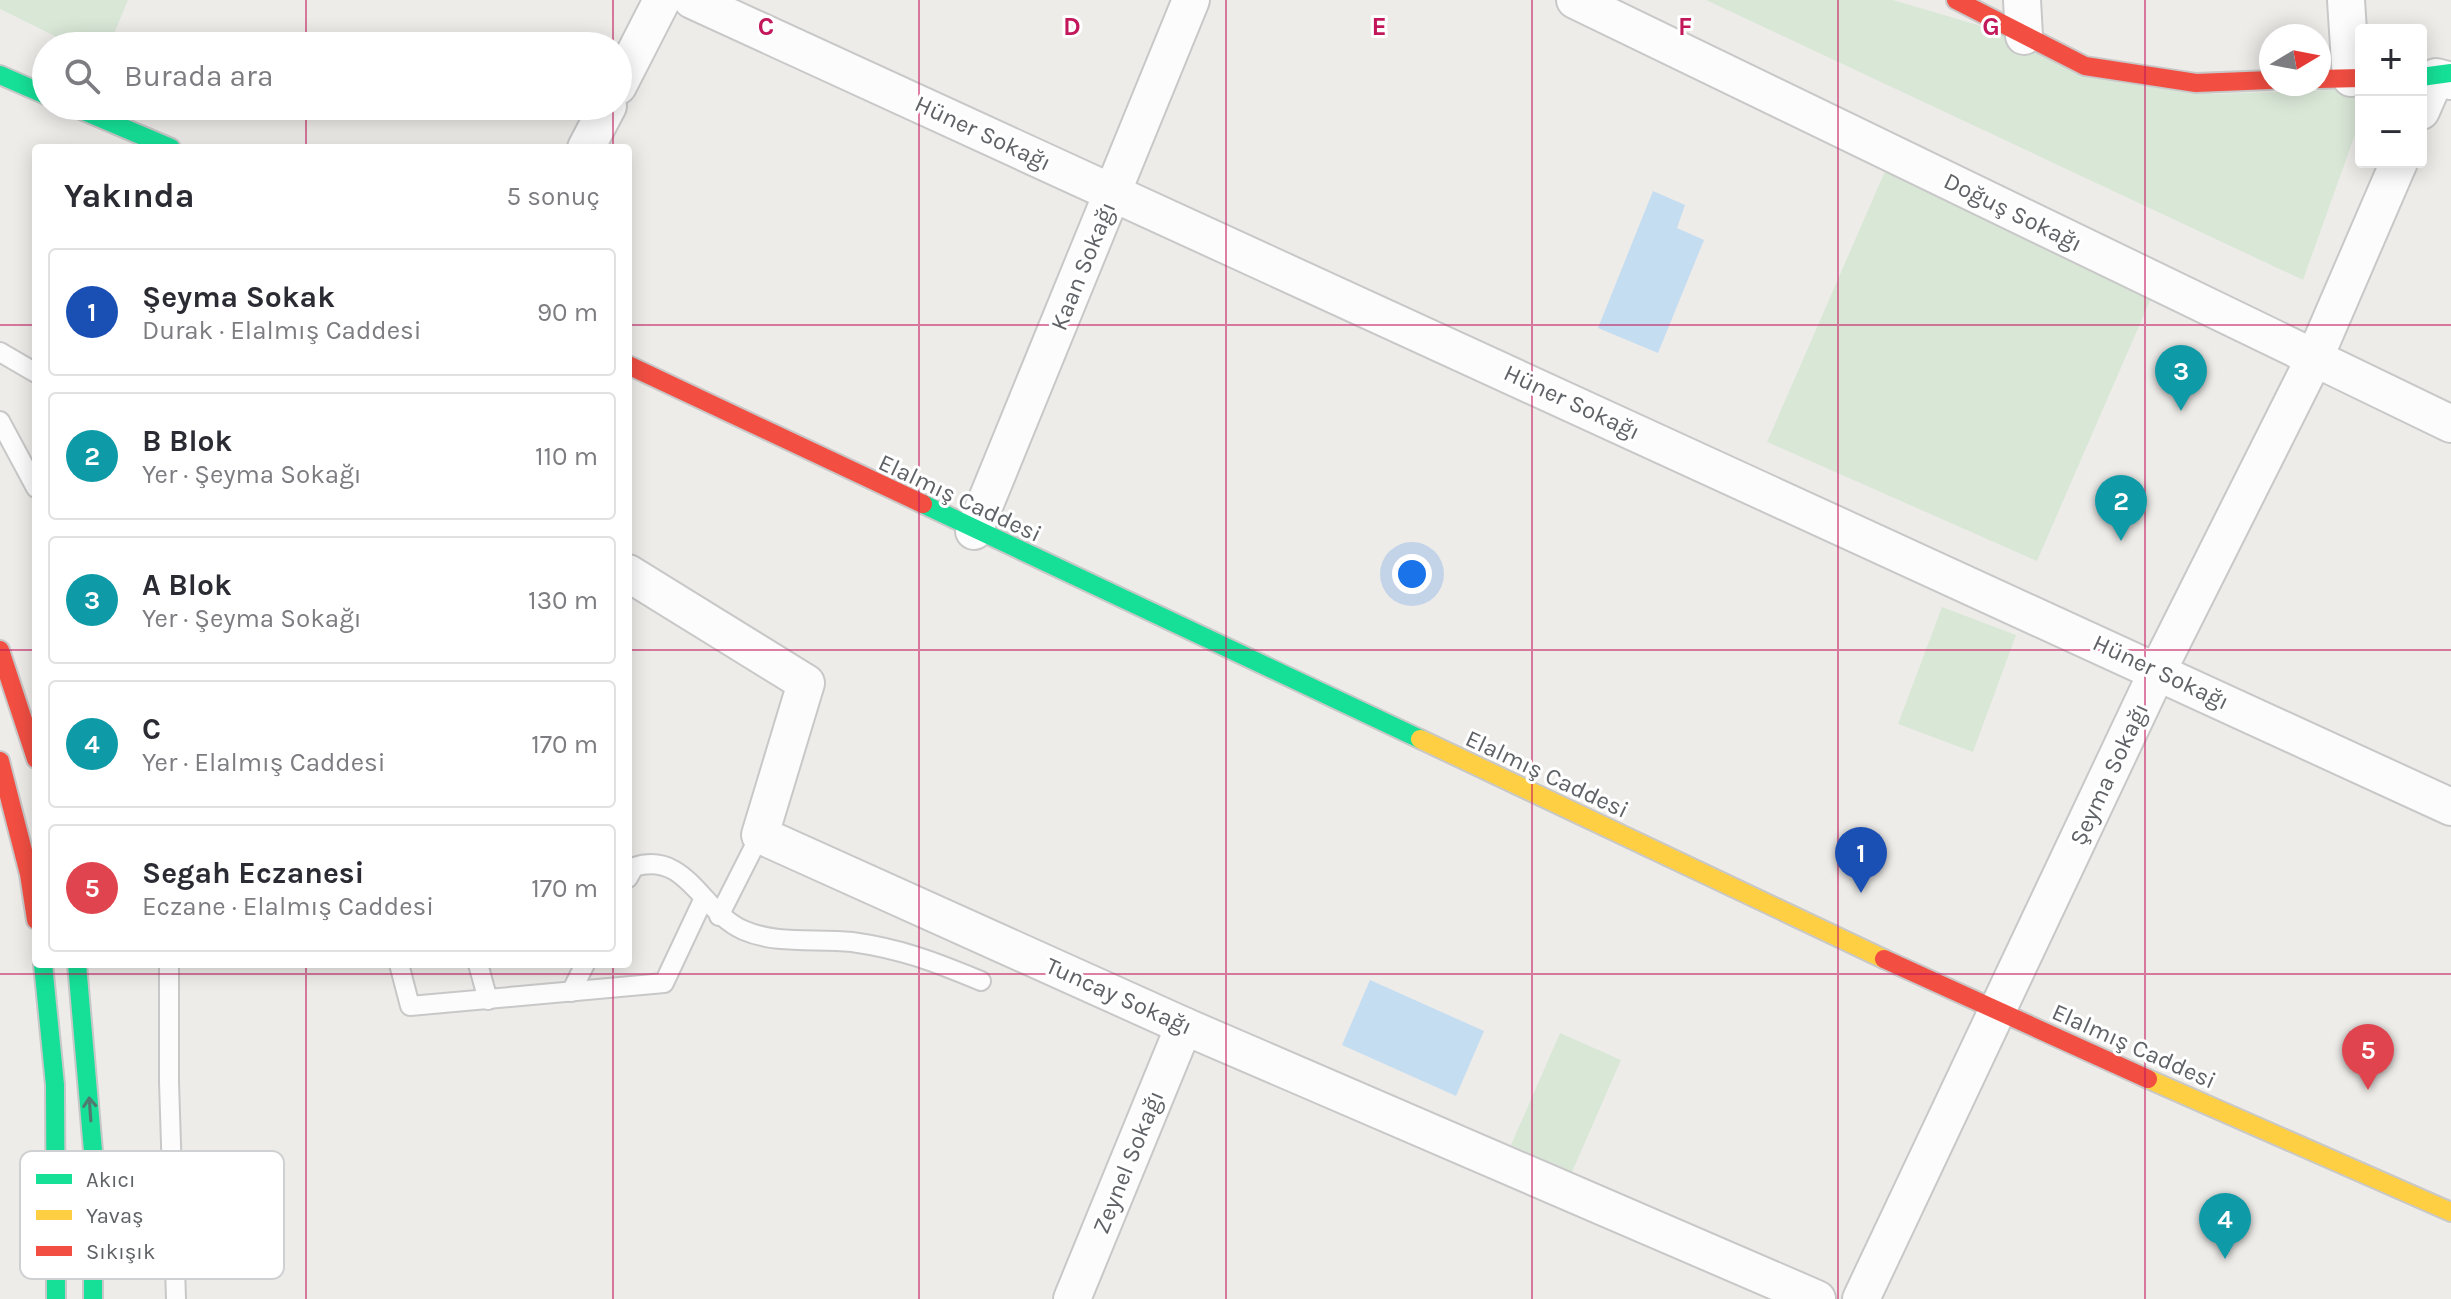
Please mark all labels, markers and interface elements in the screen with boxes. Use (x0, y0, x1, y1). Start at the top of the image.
text: C (758, 11, 774, 42)
text: D (1063, 11, 1081, 42)
text: E (1371, 11, 1387, 42)
text: F (1678, 11, 1692, 42)
text: G (1982, 11, 2000, 42)
north arrow (2259, 24, 2331, 96)
map controls (2355, 24, 2427, 168)
button: + (2355, 24, 2427, 96)
search box (32, 32, 632, 120)
icon: search (60, 54, 104, 98)
text: Burada ara (124, 58, 273, 94)
street label: Hüner Sokağı (911, 89, 1055, 177)
button: − (2355, 96, 2427, 168)
street label: Doğuş Sokağı (1939, 166, 2087, 258)
text: Yakında (64, 176, 195, 216)
text: 5 sonuç (506, 181, 600, 212)
street label: Kaan Sokağı (1044, 198, 1122, 334)
text: Şeyma Sokak (142, 279, 335, 315)
text: 1 (87, 297, 97, 328)
text: 90 m (537, 297, 598, 328)
text: Durak · Elalmış Caddesi (142, 315, 421, 346)
pin: 3 (2155, 345, 2207, 411)
street label: Hüner Sokağı (1500, 358, 1644, 446)
text: B Blok (142, 423, 232, 459)
text: 2 (84, 441, 100, 472)
text: 110 m (535, 441, 598, 472)
street label: Elalmış Caddesi (874, 448, 1046, 548)
text: Yer · Şeyma Sokağı (142, 459, 362, 490)
pin: 2 (2095, 475, 2147, 541)
your location (1392, 554, 1432, 594)
text: A Blok (142, 567, 232, 603)
text: 3 (84, 585, 100, 616)
text: 130 m (528, 585, 598, 616)
text: Yer · Şeyma Sokağı (142, 603, 362, 634)
street label: Hüner Sokağı (2089, 628, 2233, 716)
street label: Şeyma Sokağı (2064, 698, 2154, 850)
text: C (142, 711, 161, 747)
street label: Elalmış Caddesi (1461, 724, 1633, 824)
text: 4 (84, 729, 100, 760)
text: 170 m (531, 729, 598, 760)
text: Yer · Elalmış Caddesi (142, 747, 386, 778)
pin: 1 (1835, 827, 1887, 893)
text: Segah Eczanesi (142, 855, 364, 891)
text: 5 (84, 873, 100, 904)
text: 170 m (531, 873, 598, 904)
text: Eczane · Elalmış Caddesi (142, 891, 434, 922)
street label: Tuncay Sokağı (1042, 951, 1196, 1041)
street label: Elalmış Caddesi (2048, 997, 2220, 1095)
pin: 5 (2342, 1024, 2394, 1090)
street label: Zeynel Sokağı (1087, 1086, 1169, 1238)
one-way arrow (83, 1096, 98, 1123)
legend (20, 1151, 284, 1279)
text: Akıcı (86, 1167, 136, 1193)
pin: 4 (2199, 1193, 2251, 1259)
text: Yavaş (86, 1203, 144, 1229)
text: Sıkışık (86, 1239, 155, 1265)

